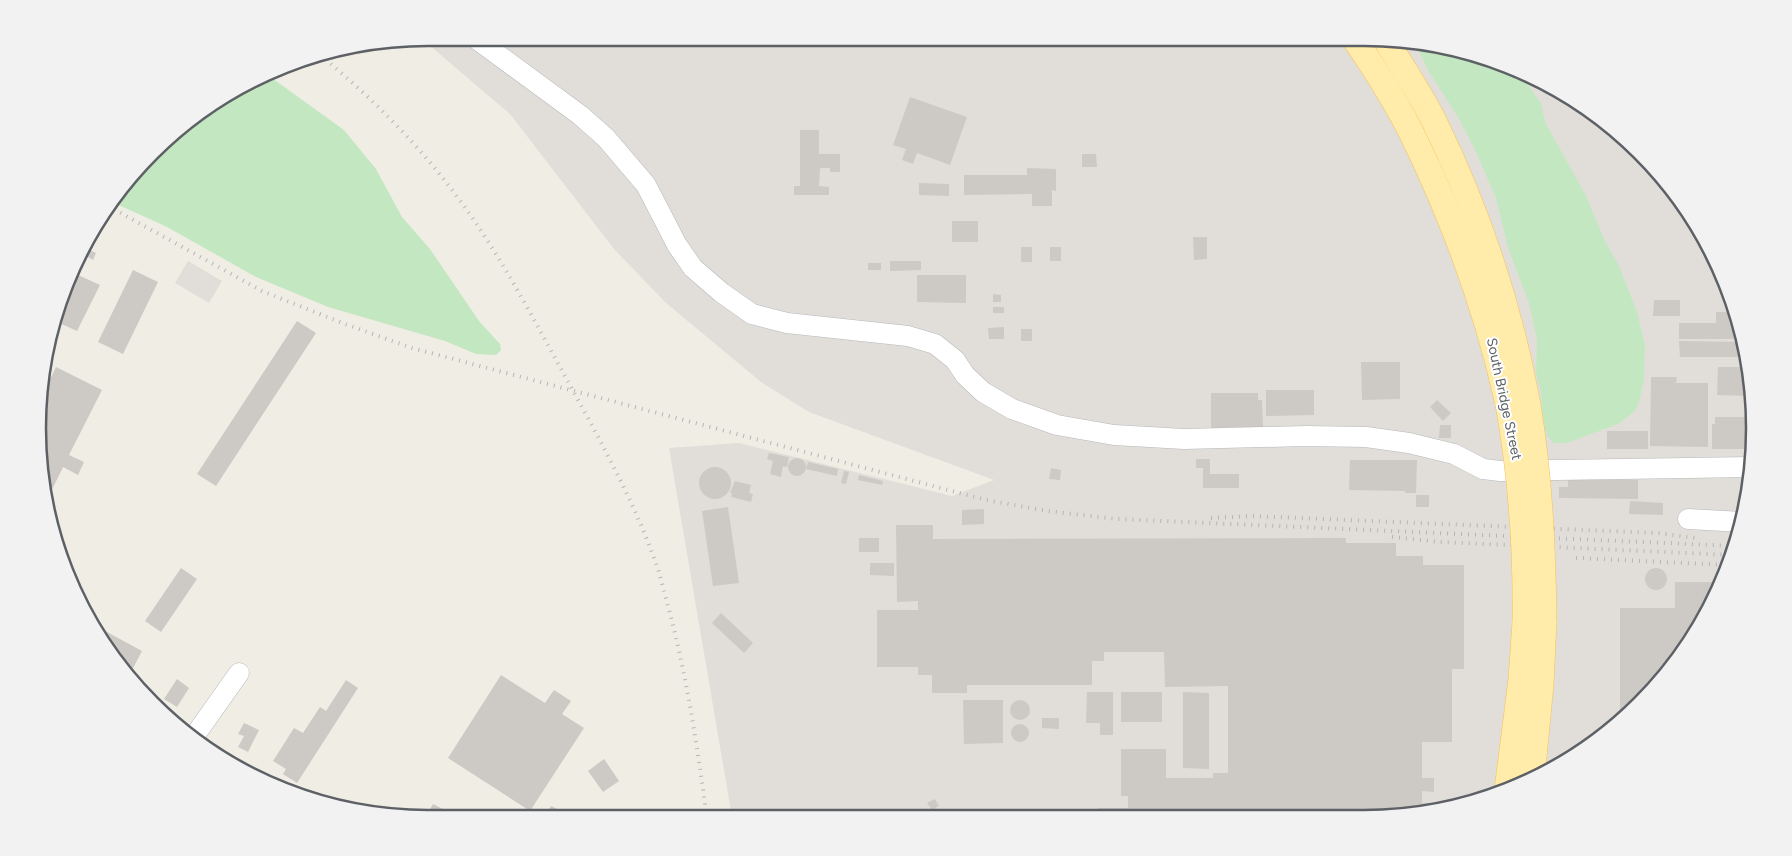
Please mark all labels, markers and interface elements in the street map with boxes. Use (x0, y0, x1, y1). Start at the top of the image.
street label: South Bridge Street (1483, 336, 1525, 462)

